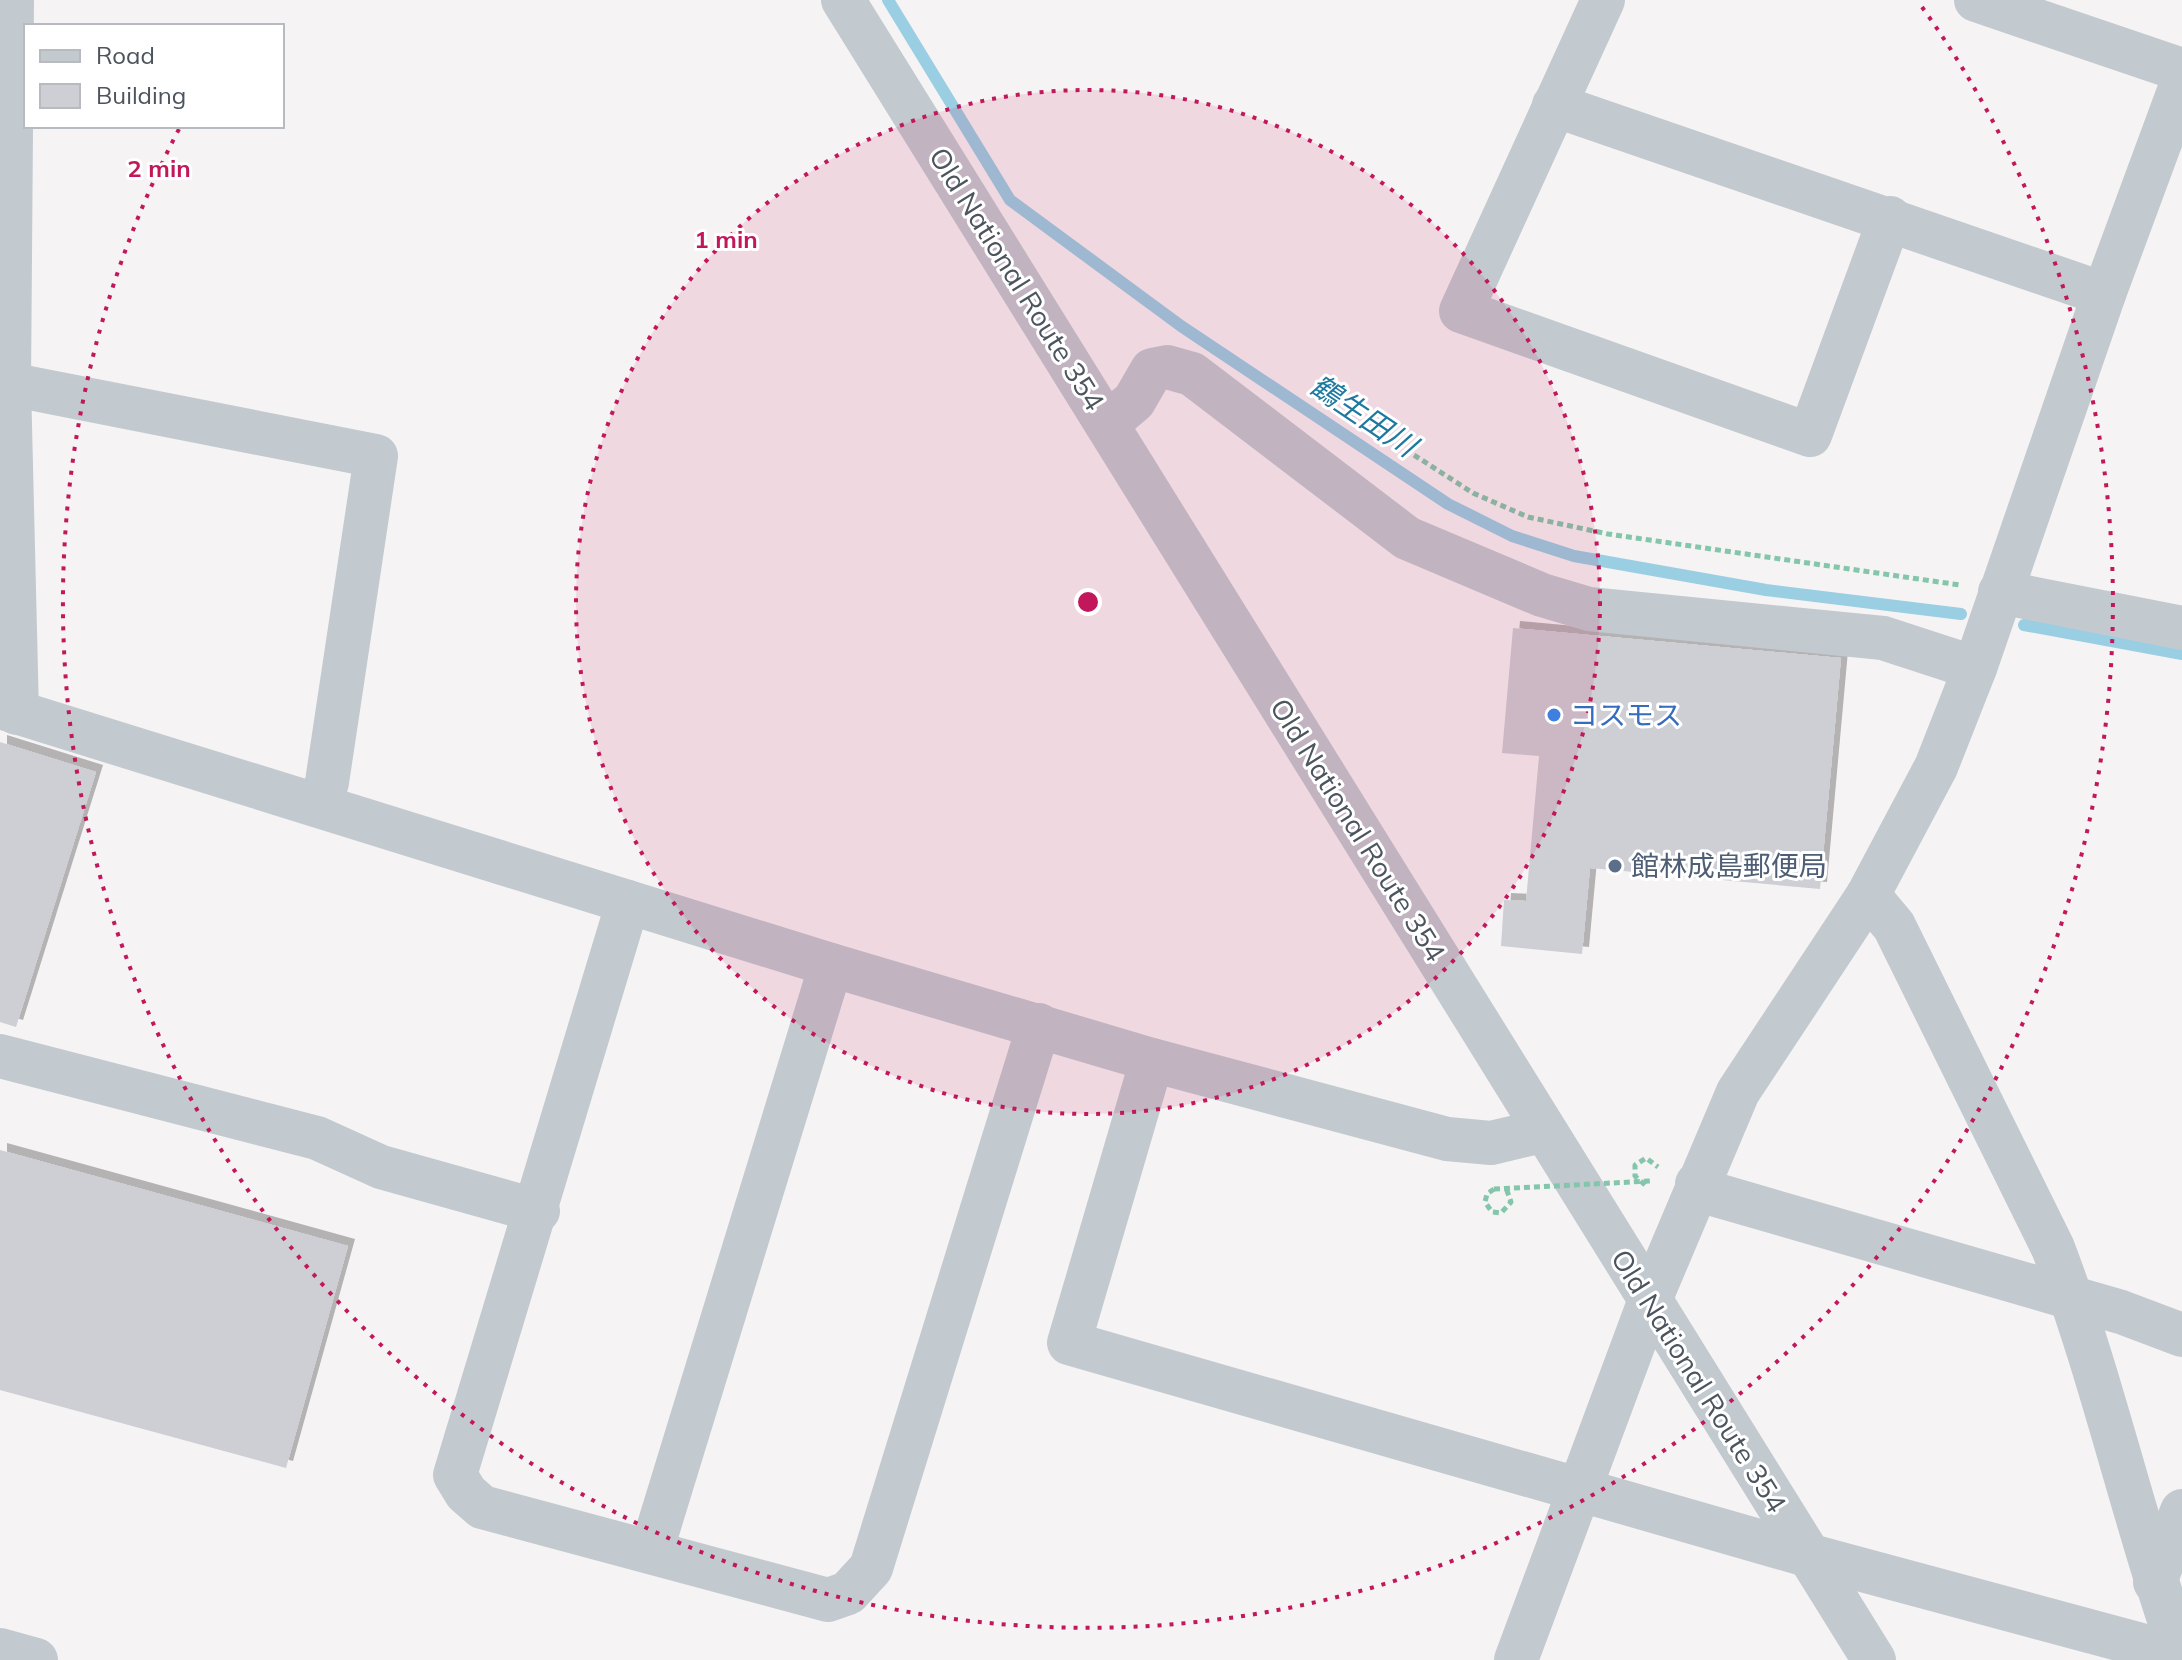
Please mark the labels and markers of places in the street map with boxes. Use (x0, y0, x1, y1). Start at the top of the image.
centre of rings (1074, 588, 1102, 616)
place label: コスモス (1570, 697, 1682, 732)
marker: コスモス (1545, 706, 1563, 724)
place label: 館林成島郵便局 (1631, 848, 1827, 883)
marker: 館林成島郵便局 (1606, 857, 1624, 875)

